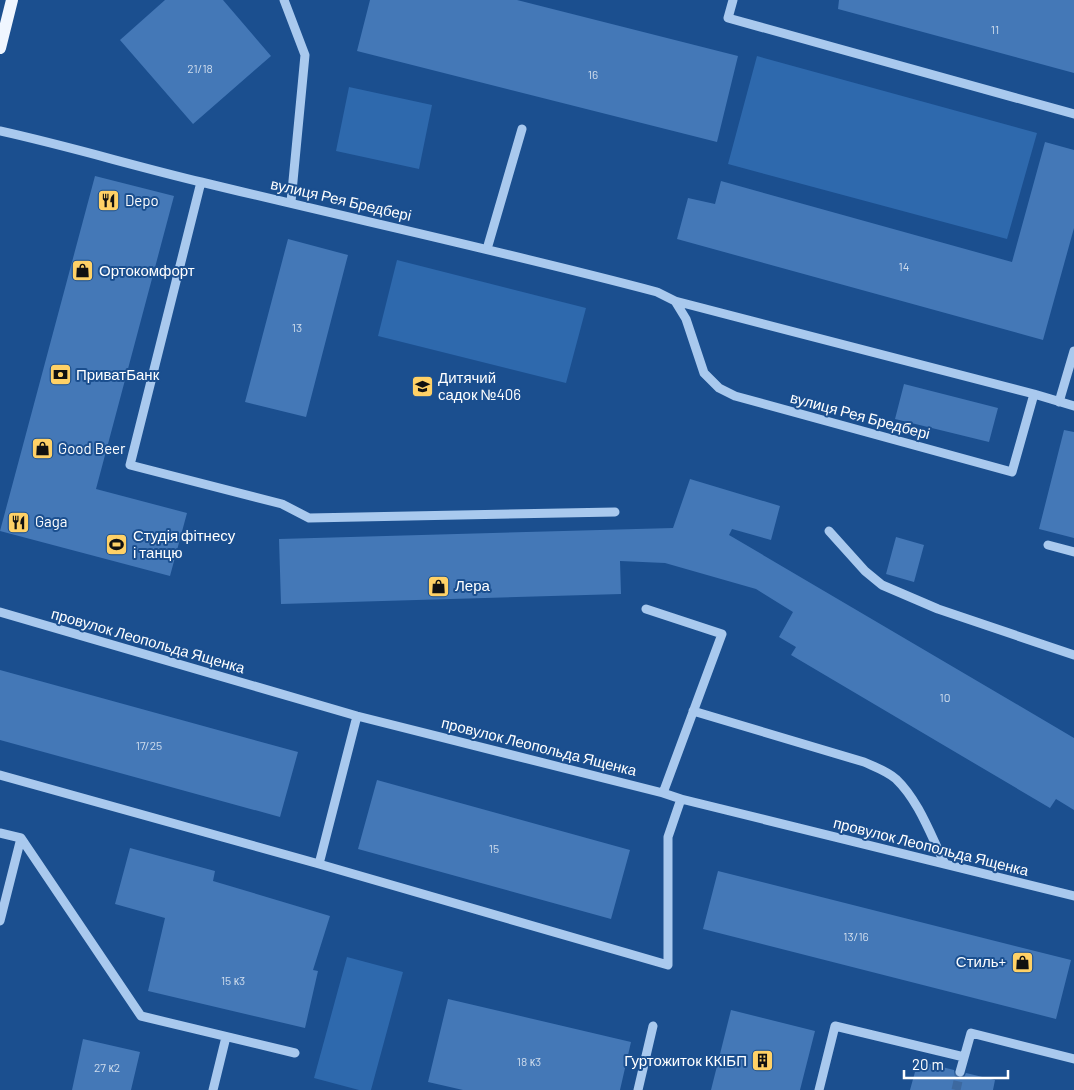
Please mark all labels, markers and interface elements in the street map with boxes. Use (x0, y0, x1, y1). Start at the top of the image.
house number: 11 (991, 22, 999, 36)
house number: 21/18 (187, 61, 213, 75)
house number: 16 (588, 67, 598, 81)
street label: вулиця Рея Бредбері (269, 174, 413, 224)
restaurant icon: Depo (97, 189, 121, 213)
place label: Depo (125, 191, 159, 209)
shop icon: Ортокомфорт (71, 259, 95, 283)
house number: 14 (899, 259, 909, 273)
place label: Ортокомфорт (99, 261, 195, 279)
house number: 13 (292, 320, 302, 334)
bank icon: ПриватБанк (48, 363, 72, 387)
place label: ПриватБанк (76, 365, 160, 383)
place label: Дитячий садок №406 (438, 368, 521, 403)
school or university icon: Дитячий садок №406 (410, 375, 434, 399)
street label: вулиця Рея Бредбері (788, 388, 932, 442)
shop icon: Good Beer (30, 437, 54, 461)
place label: Good Beer (58, 439, 126, 457)
restaurant icon: Gaga (7, 510, 31, 534)
place label: Gaga (35, 512, 67, 530)
place label: Студія фітнесу і танцю (133, 526, 236, 561)
sports icon: Студія фітнесу і танцю (105, 533, 129, 557)
shop icon: Лера (427, 574, 451, 598)
place label: Лера (455, 576, 491, 594)
street label: провулок Леопольда Ященка (49, 604, 248, 677)
house number: 10 (940, 690, 950, 704)
street label: провулок Леопольда Ященка (440, 713, 639, 779)
house number: 17/25 (136, 738, 162, 752)
street label: провулок Леопольда Ященка (832, 813, 1031, 879)
house number: 15 (489, 841, 499, 855)
house number: 13/16 (843, 929, 869, 943)
shop icon: Стиль+ (1010, 950, 1034, 974)
place label: Стиль+ (956, 952, 1006, 970)
house number: 15 к3 (221, 973, 245, 987)
scale bar (904, 1048, 1008, 1080)
building icon: Гуртожиток ККІБП (751, 1049, 775, 1073)
place label: Гуртожиток ККІБП (624, 1051, 747, 1069)
house number: 18 к3 (517, 1054, 541, 1068)
text: 20 m (912, 1055, 944, 1073)
house number: 27 к2 (94, 1060, 120, 1074)

